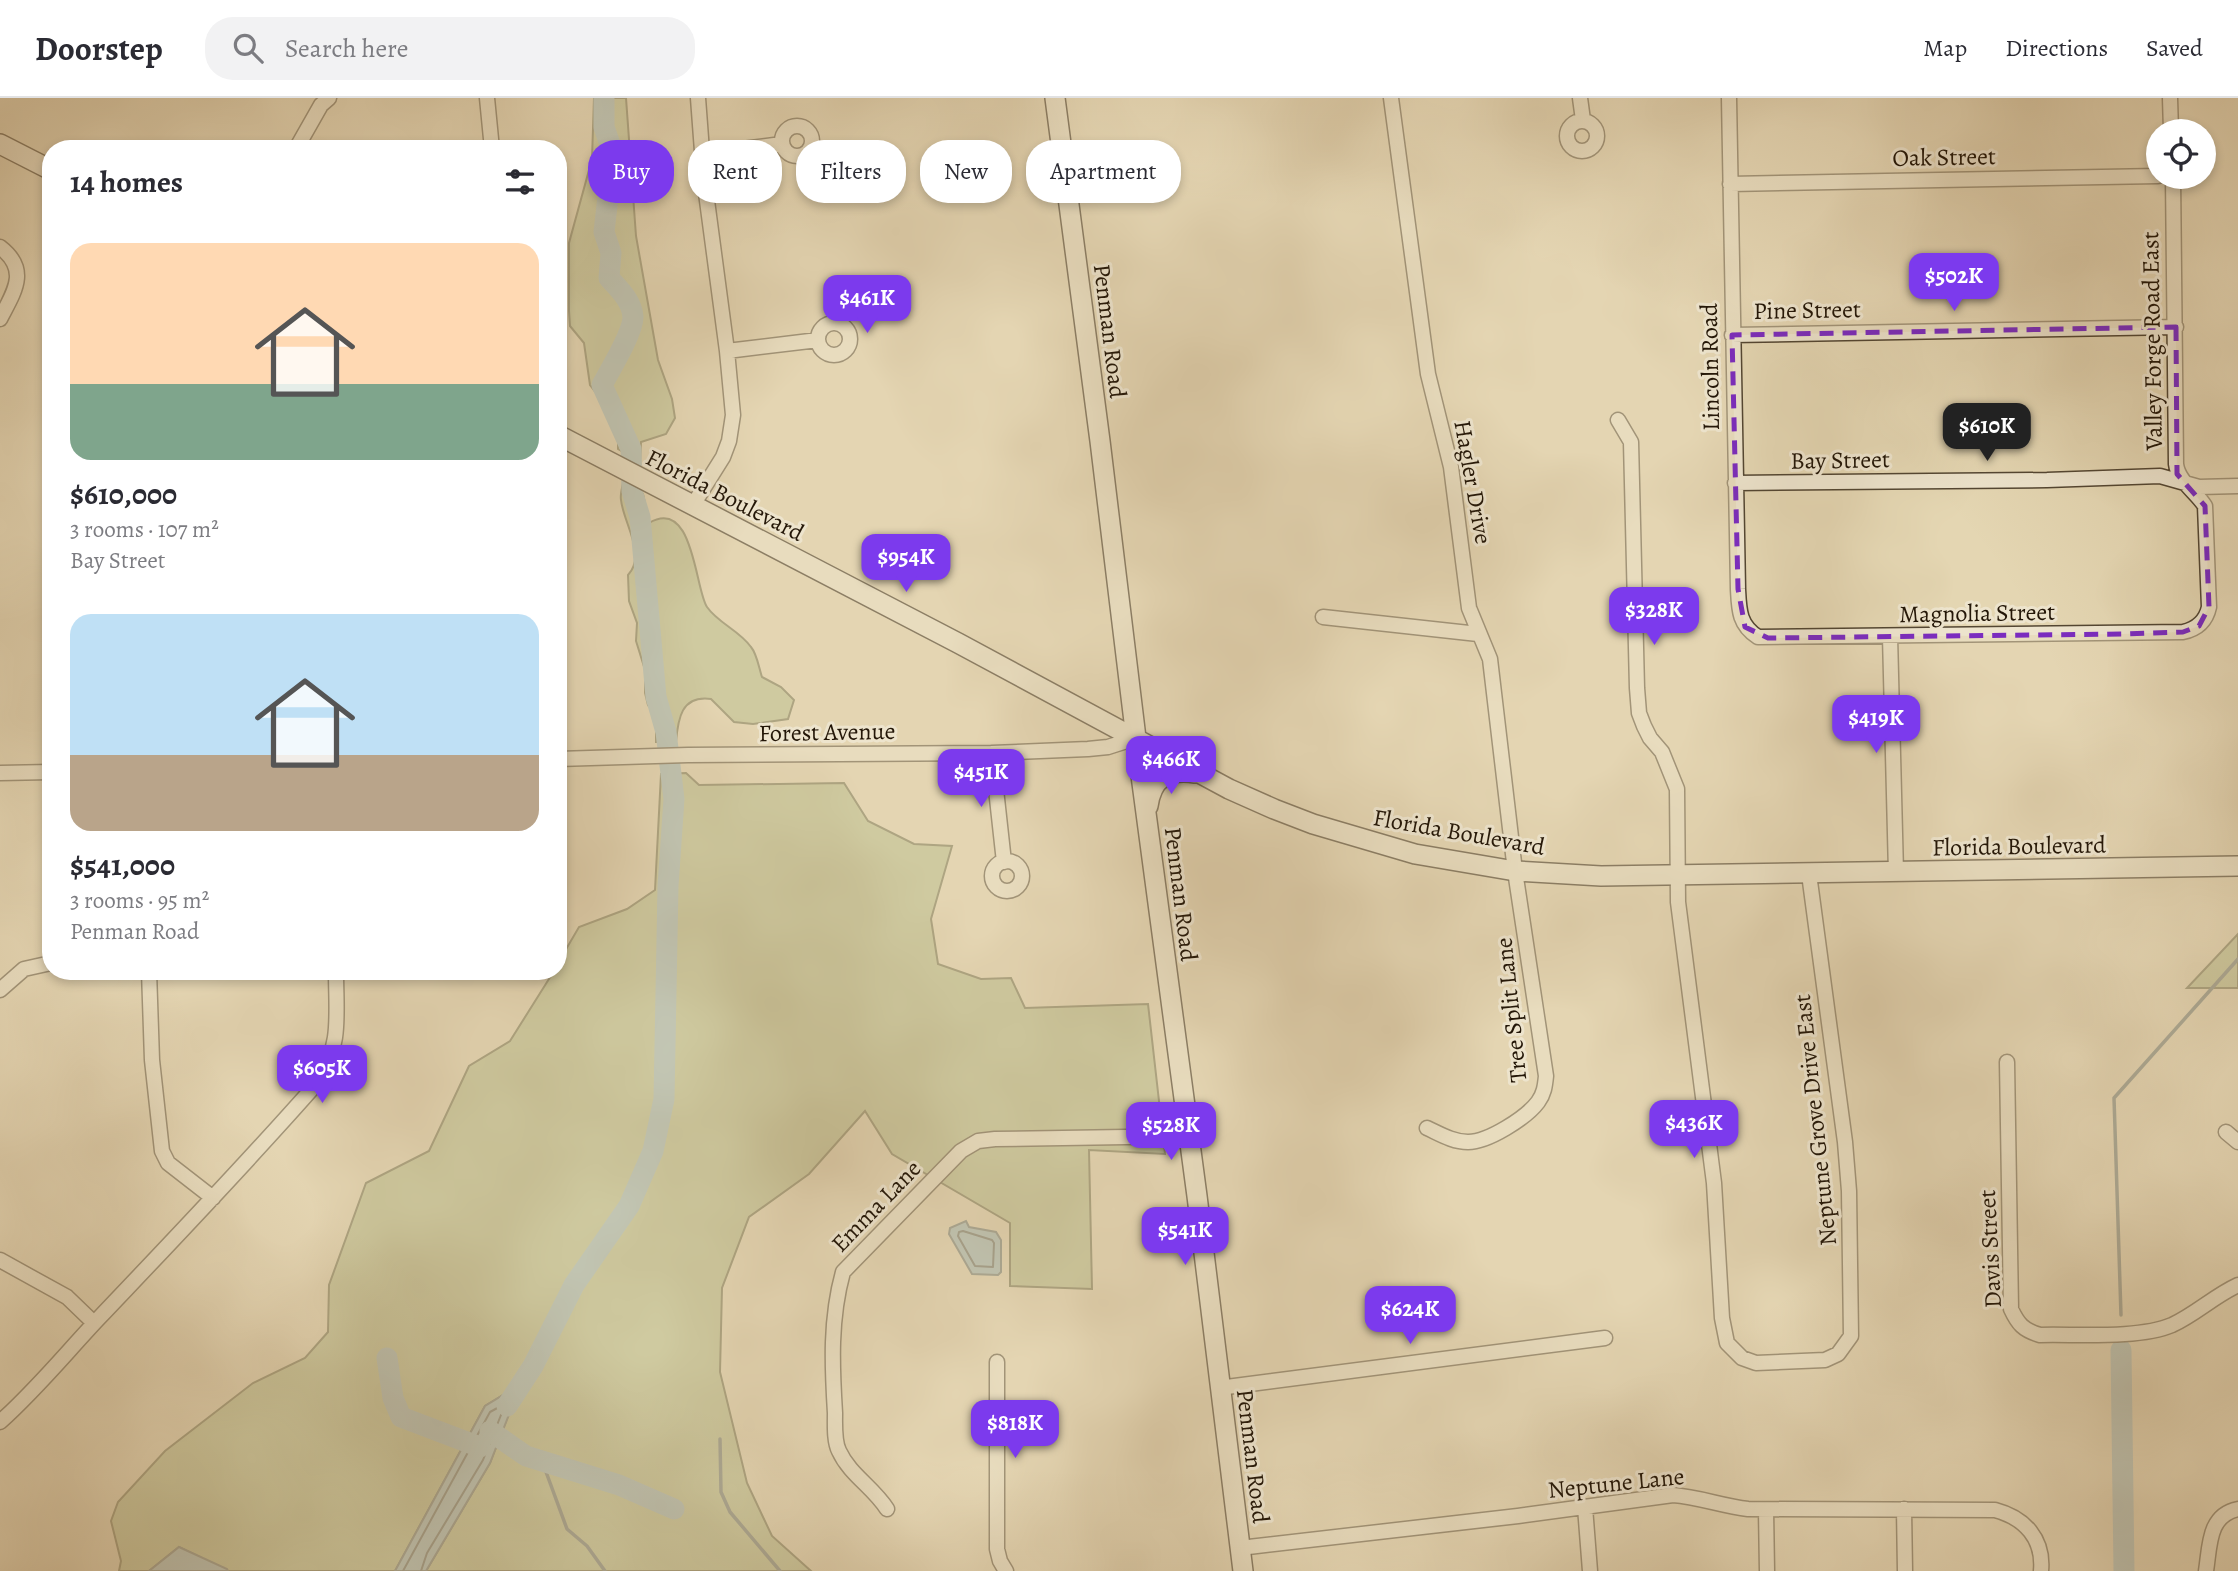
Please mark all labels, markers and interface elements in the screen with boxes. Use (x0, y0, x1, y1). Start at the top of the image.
search box (205, 17, 695, 80)
text: Doorstep (35, 26, 163, 71)
icon: search (229, 29, 267, 67)
text: Search here (285, 31, 408, 66)
text: Map (1923, 32, 1967, 64)
text: Directions (2005, 32, 2108, 64)
text: Saved (2146, 32, 2203, 64)
map controls (2146, 119, 2216, 189)
button: locate (2146, 119, 2216, 189)
chip: Buy (588, 140, 674, 203)
chip: Rent (688, 140, 782, 203)
chip: Filters (796, 140, 906, 203)
chip: New (920, 140, 1012, 203)
chip: Apartment (1026, 140, 1181, 203)
street label: Oak Street (1892, 140, 1996, 174)
text: 14 homes (70, 162, 183, 202)
icon: filters (501, 163, 539, 201)
street label: Valley Forge Road East (2134, 231, 2170, 452)
pin: $502K (1905, 254, 2003, 313)
text: $502K (1925, 260, 1983, 291)
street label: Penman Road (1086, 262, 1134, 400)
pin: $461K (818, 275, 916, 335)
text: $461K (839, 282, 895, 313)
icon: home (242, 289, 368, 415)
street label: Pine Street (1753, 293, 1861, 327)
street label: Lincoln Road (1693, 303, 1727, 431)
pin: $610K (1938, 404, 2036, 463)
text: $610K (1959, 410, 2015, 441)
street label: Hagler Drive (1446, 418, 1500, 546)
street label: Florida Boulevard (640, 441, 810, 549)
street label: Bay Street (1790, 443, 1890, 477)
text: $610,000 (70, 474, 177, 514)
text: 3 rooms · 107 m² (70, 514, 219, 545)
pin: $954K (857, 534, 955, 594)
text: $954K (877, 541, 935, 572)
text: Bay Street (70, 545, 165, 576)
pin: $328K (1605, 588, 1703, 647)
text: $328K (1625, 594, 1683, 625)
street label: Magnolia Street (1899, 596, 2055, 630)
icon: home (242, 660, 368, 786)
pin: $419K (1827, 696, 1925, 755)
text: $419K (1848, 702, 1904, 733)
street label: Forest Avenue (758, 715, 896, 749)
pin: $466K (1122, 736, 1220, 796)
text: $466K (1142, 743, 1200, 774)
pin: $451K (932, 750, 1030, 809)
text: $451K (954, 756, 1008, 787)
street label: Florida Boulevard (1371, 801, 1547, 863)
street label: Penman Road (1157, 825, 1205, 963)
street label: Florida Boulevard (1932, 828, 2106, 864)
text: $541,000 (70, 845, 175, 885)
text: 3 rooms · 95 m² (70, 885, 209, 916)
text: Penman Road (70, 916, 199, 947)
street label: Tree Split Lane (1487, 936, 1535, 1084)
street label: Neptune Grove Drive East (1786, 993, 1844, 1247)
pin: $605K (273, 1046, 371, 1105)
text: $605K (293, 1052, 351, 1083)
pin: $436K (1645, 1100, 1743, 1160)
pin: $528K (1122, 1102, 1220, 1162)
text: $436K (1665, 1107, 1723, 1138)
text: $528K (1142, 1109, 1200, 1140)
street label: Emma Lane (824, 1153, 928, 1259)
street label: Davis Street (1971, 1189, 2009, 1309)
pin: $541K (1136, 1208, 1234, 1267)
text: $541K (1158, 1214, 1212, 1245)
pin: $624K (1361, 1286, 1459, 1346)
text: $624K (1381, 1293, 1439, 1324)
street label: Penman Road (1229, 1387, 1277, 1525)
pin: $818K (966, 1400, 1064, 1460)
text: $818K (987, 1407, 1043, 1438)
street label: Neptune Lane (1546, 1460, 1686, 1506)

